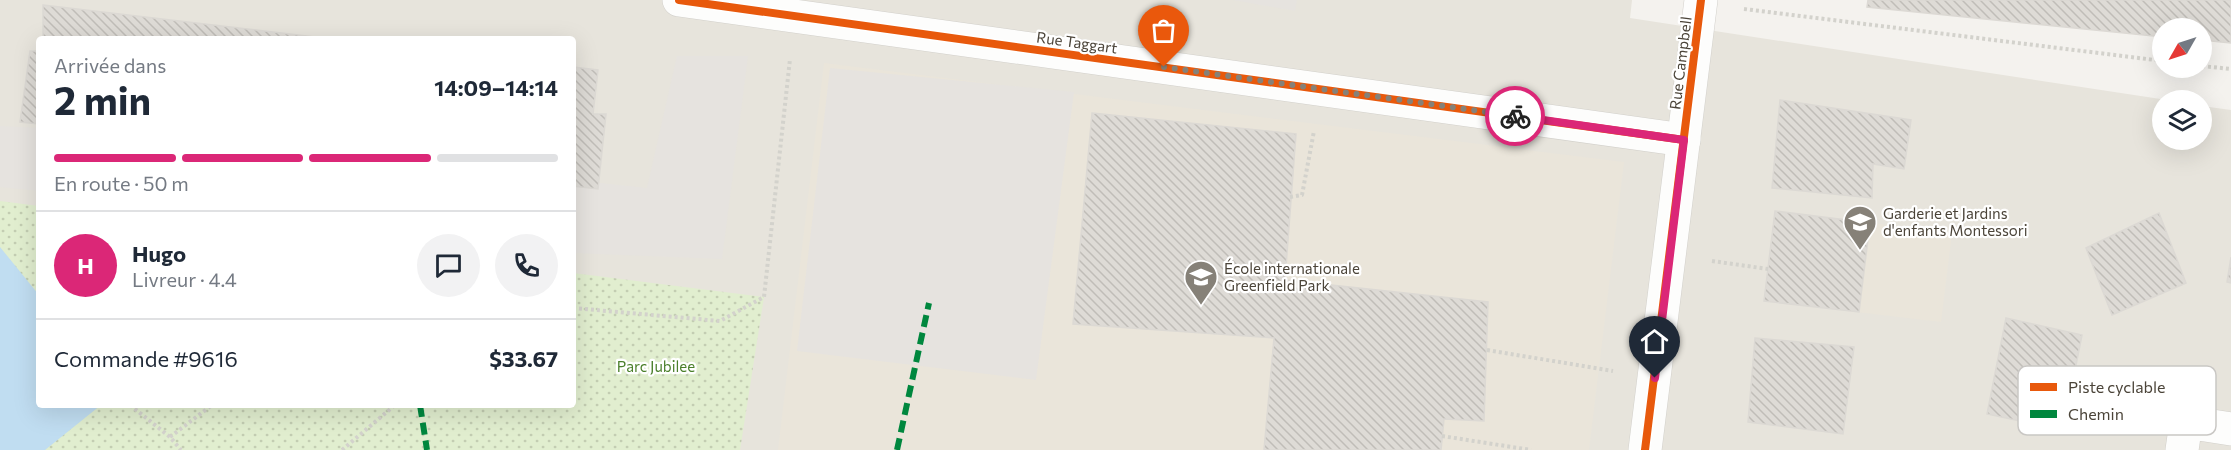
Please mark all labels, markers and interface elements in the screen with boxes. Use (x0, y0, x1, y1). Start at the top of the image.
pin (1138, 5, 1189, 67)
icon: bag (1147, 14, 1180, 47)
street label: Rue Campbell (1665, 15, 1695, 111)
north arrow (2152, 18, 2212, 78)
map controls (2152, 18, 2212, 150)
street label: Rue Taggart (1035, 27, 1119, 57)
text: Arrivée dans (54, 53, 166, 77)
text: 14:09–14:14 (434, 74, 558, 101)
text: 2 min (54, 75, 151, 123)
courier (1485, 86, 1545, 146)
button: layers (2152, 90, 2212, 150)
icon: bike (1499, 100, 1532, 133)
text: En route · 50 m (54, 171, 189, 195)
school or university icon: Garderie et Jardins d'enfants Montessori (1842, 204, 1878, 251)
place label: Garderie et Jardins d'enfants Montessori (1883, 204, 2028, 239)
button: chat (417, 234, 480, 297)
button: phone (495, 234, 558, 297)
text: Hugo (132, 240, 186, 267)
text: H (77, 252, 94, 279)
place label: École internationale Greenfield Park (1224, 258, 1360, 294)
school or university icon: École internationale Greenfield Park (1183, 259, 1219, 306)
text: Livreur · 4.4 (132, 267, 237, 291)
pin (1629, 316, 1680, 378)
icon: home (1638, 325, 1671, 358)
text: Commande #9616 (54, 345, 238, 372)
text: $33.67 (489, 345, 558, 372)
park label: Parc Jubilee (617, 357, 695, 375)
legend (2018, 366, 2216, 435)
text: Piste cyclable (2068, 377, 2166, 396)
text: Chemin (2068, 404, 2124, 423)

